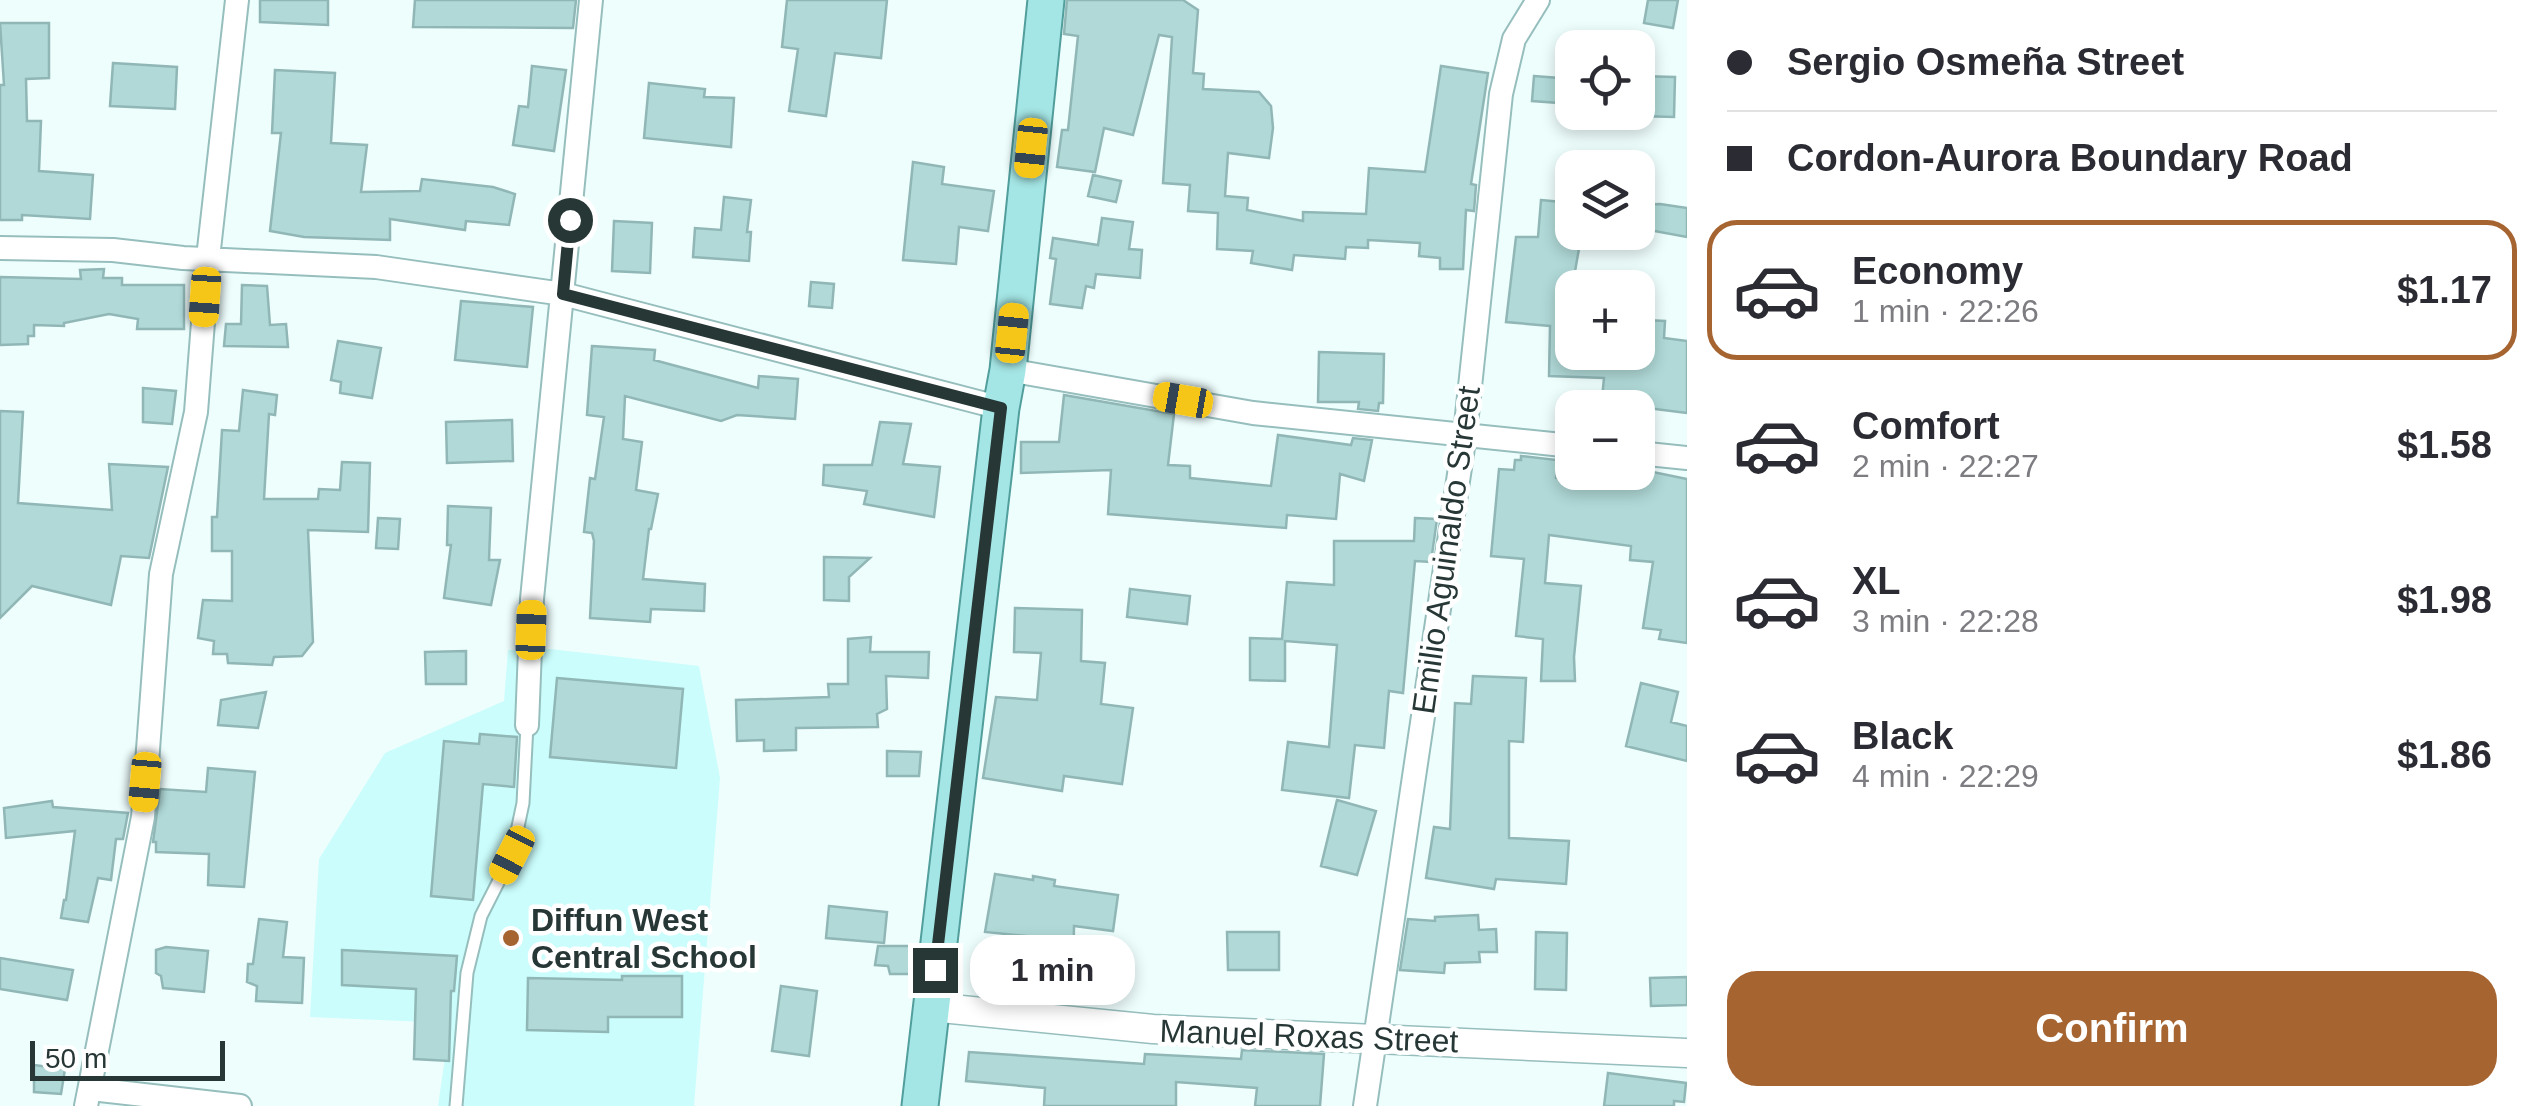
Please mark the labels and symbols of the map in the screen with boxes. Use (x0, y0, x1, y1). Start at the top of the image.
car (1013, 117, 1049, 179)
route start (548, 198, 593, 243)
car (188, 266, 222, 328)
car (994, 302, 1030, 364)
car (1151, 380, 1215, 420)
street label: Emilio Aguinaldo Street (1405, 384, 1487, 716)
car (515, 599, 547, 661)
car (127, 751, 163, 813)
car (485, 821, 539, 889)
place label: Diffun West Central School (531, 902, 757, 975)
marker: Diffun West Central School (500, 927, 522, 949)
callout: 1 min (970, 935, 1135, 1005)
route end (913, 948, 958, 993)
street label: Manuel Roxas Street (1159, 1013, 1459, 1059)
scale bar (30, 1036, 225, 1080)

